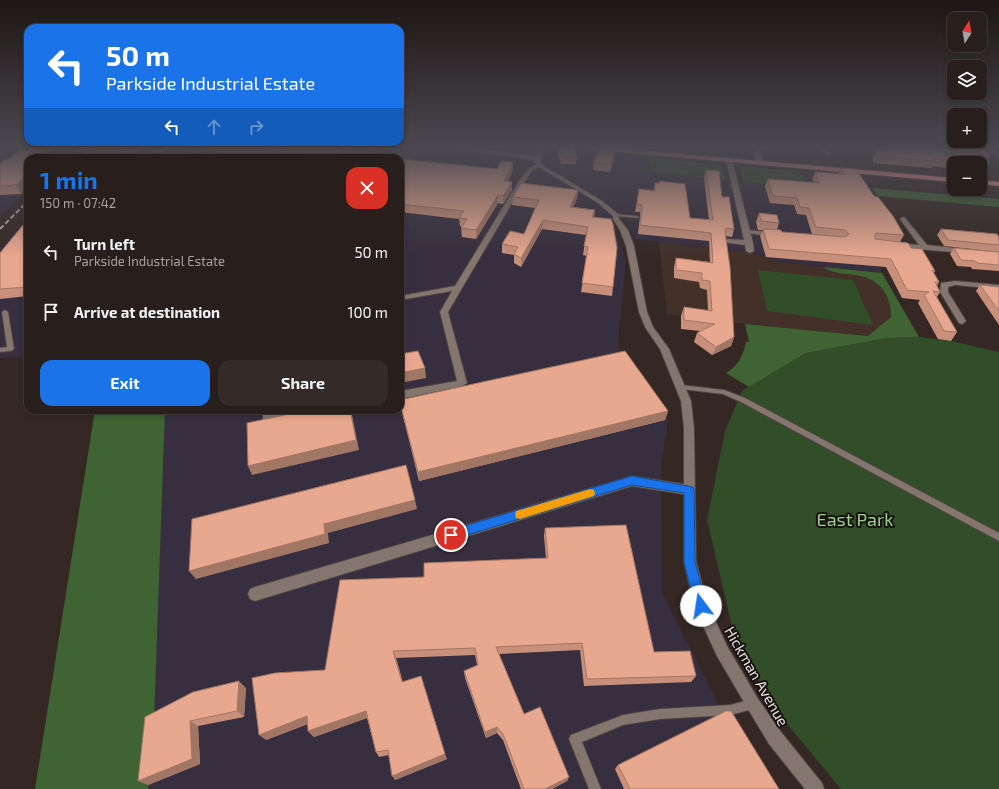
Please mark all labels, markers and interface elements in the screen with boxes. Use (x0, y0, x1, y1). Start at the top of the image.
north arrow (947, 12, 987, 52)
map controls (947, 12, 987, 196)
text: 50 m (106, 38, 170, 72)
icon: left (40, 40, 92, 92)
button: layers (947, 60, 987, 100)
text: Parkside Industrial Estate (106, 72, 315, 94)
button: + (947, 108, 987, 148)
icon: left (161, 116, 183, 138)
icon: ahead (203, 116, 225, 138)
icon: right (245, 116, 267, 138)
button: − (947, 156, 987, 196)
text: 1 min (40, 165, 98, 194)
button: close (346, 167, 388, 209)
text: 150 m · 07:42 (40, 195, 116, 211)
text: Turn left (74, 235, 135, 253)
icon: left (40, 241, 62, 263)
text: 50 m (354, 243, 388, 261)
text: Parkside Industrial Estate (74, 253, 225, 269)
icon: arrive (40, 301, 62, 323)
text: Arrive at destination (74, 303, 220, 321)
text: 100 m (347, 303, 388, 321)
button: Exit (40, 360, 210, 406)
button: Share (218, 360, 388, 406)
park label: East Park (817, 508, 893, 530)
pin (434, 518, 468, 552)
icon: arrive (440, 524, 462, 546)
position arrow (680, 585, 722, 627)
street label: Hickman Avenue (721, 623, 793, 729)

